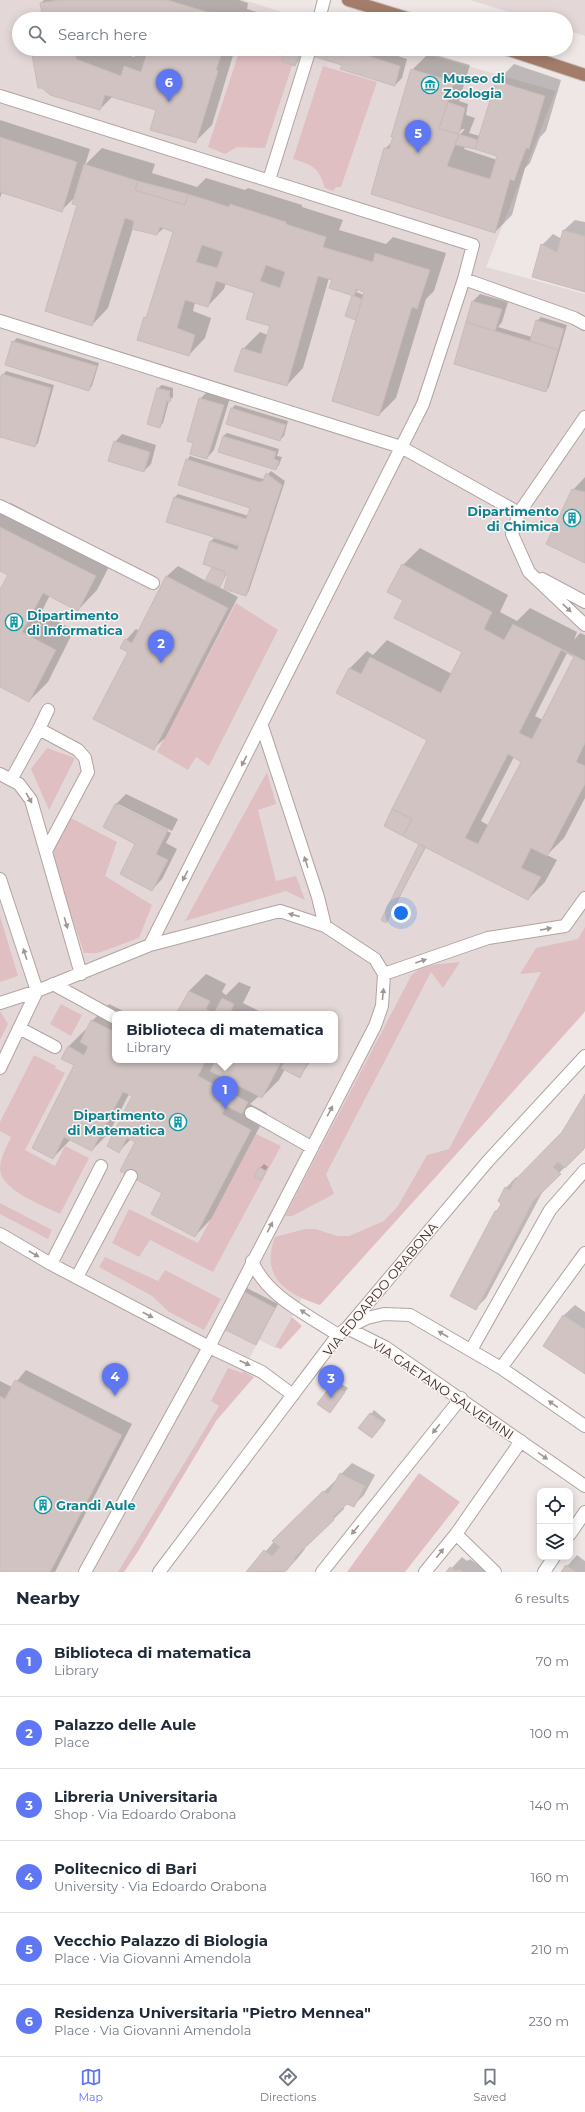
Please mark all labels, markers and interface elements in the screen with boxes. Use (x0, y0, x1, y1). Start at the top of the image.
search box (12, 12, 573, 56)
icon: search (26, 23, 48, 45)
text: Search here (58, 25, 147, 44)
pin: 6 (156, 69, 182, 102)
place label: Museo di Zoologia (443, 70, 505, 101)
museum icon: Museo di Zoologia (420, 75, 440, 95)
pin: 5 (405, 120, 431, 153)
place label: Dipartimento di Chimica (467, 503, 559, 534)
building icon: Dipartimento di Chimica (562, 508, 582, 528)
one-way arrow (562, 603, 572, 613)
place label: Dipartimento di Informatica (27, 607, 123, 638)
building icon: Dipartimento di Informatica (4, 612, 24, 632)
pin: 2 (148, 630, 174, 663)
one-way arrow (241, 755, 247, 766)
one-way arrow (25, 793, 32, 804)
one-way arrow (303, 855, 309, 867)
one-way arrow (182, 870, 188, 882)
your location (391, 903, 411, 923)
one-way arrow (288, 912, 300, 918)
one-way arrow (63, 917, 69, 929)
one-way arrow (540, 926, 552, 932)
one-way arrow (21, 948, 27, 960)
one-way arrow (415, 958, 427, 964)
one-way arrow (380, 988, 386, 1000)
popup (112, 1011, 338, 1063)
text: Biblioteca di matematica (126, 1020, 324, 1039)
text: Library (126, 1039, 171, 1055)
pin: 1 (212, 1076, 238, 1109)
one-way arrow (327, 1106, 333, 1117)
place label: Dipartimento di Matematica (67, 1107, 165, 1138)
building icon: Dipartimento di Matematica (168, 1112, 188, 1132)
street label: VIA EDOARDO ORABONA (319, 1218, 441, 1359)
one-way arrow (267, 1221, 273, 1232)
one-way arrow (28, 1250, 40, 1257)
one-way arrow (300, 1310, 311, 1317)
one-way arrow (143, 1312, 154, 1318)
one-way arrow (437, 1330, 449, 1337)
street label: VIA GAETANO SALVEMINI (369, 1336, 517, 1442)
one-way arrow (239, 1360, 250, 1366)
pin: 4 (102, 1363, 128, 1396)
pin: 3 (318, 1365, 344, 1398)
one-way arrow (548, 1400, 558, 1408)
one-way arrow (432, 1423, 441, 1434)
one-way arrow (538, 1452, 549, 1460)
map controls (537, 1488, 573, 1560)
button: locate (537, 1488, 573, 1524)
building icon: Grandi Aule (33, 1495, 53, 1515)
place label: Grandi Aule (56, 1497, 136, 1513)
button: layers (537, 1524, 573, 1560)
one-way arrow (351, 1525, 360, 1536)
one-way arrow (436, 1547, 445, 1558)
text: Nearby (16, 1588, 80, 1608)
text: 6 results (515, 1590, 569, 1606)
text: Biblioteca di matematica (54, 1643, 251, 1662)
text: 1 (26, 1653, 32, 1669)
text: 70 m (536, 1653, 569, 1669)
text: Library (54, 1662, 99, 1678)
text: Palazzo delle Aule (54, 1715, 196, 1734)
text: 2 (25, 1725, 33, 1741)
text: 100 m (530, 1725, 569, 1741)
text: Place (54, 1734, 90, 1750)
text: Libreria Universitaria (54, 1787, 218, 1806)
text: 3 (25, 1797, 33, 1813)
text: 140 m (530, 1797, 569, 1813)
text: Shop · Via Edoardo Orabona (54, 1806, 237, 1822)
text: Politecnico di Bari (54, 1859, 197, 1878)
text: 4 (25, 1869, 33, 1885)
text: 160 m (531, 1869, 569, 1885)
text: University · Via Edoardo Orabona (54, 1878, 267, 1894)
text: Vecchio Palazzo di Biologia (54, 1931, 268, 1950)
text: 5 (25, 1941, 33, 1957)
text: 210 m (531, 1941, 569, 1957)
text: Place · Via Giovanni Amendola (54, 1950, 251, 1966)
text: Residenza Universitaria "Pietro Mennea" (54, 2003, 371, 2022)
text: 6 (25, 2013, 33, 2029)
text: 230 m (528, 2013, 569, 2029)
text: Place · Via Giovanni Amendola (54, 2022, 251, 2038)
tab: Map (79, 2066, 103, 2104)
tab: Directions (260, 2066, 316, 2104)
tab: Saved (473, 2066, 506, 2104)

